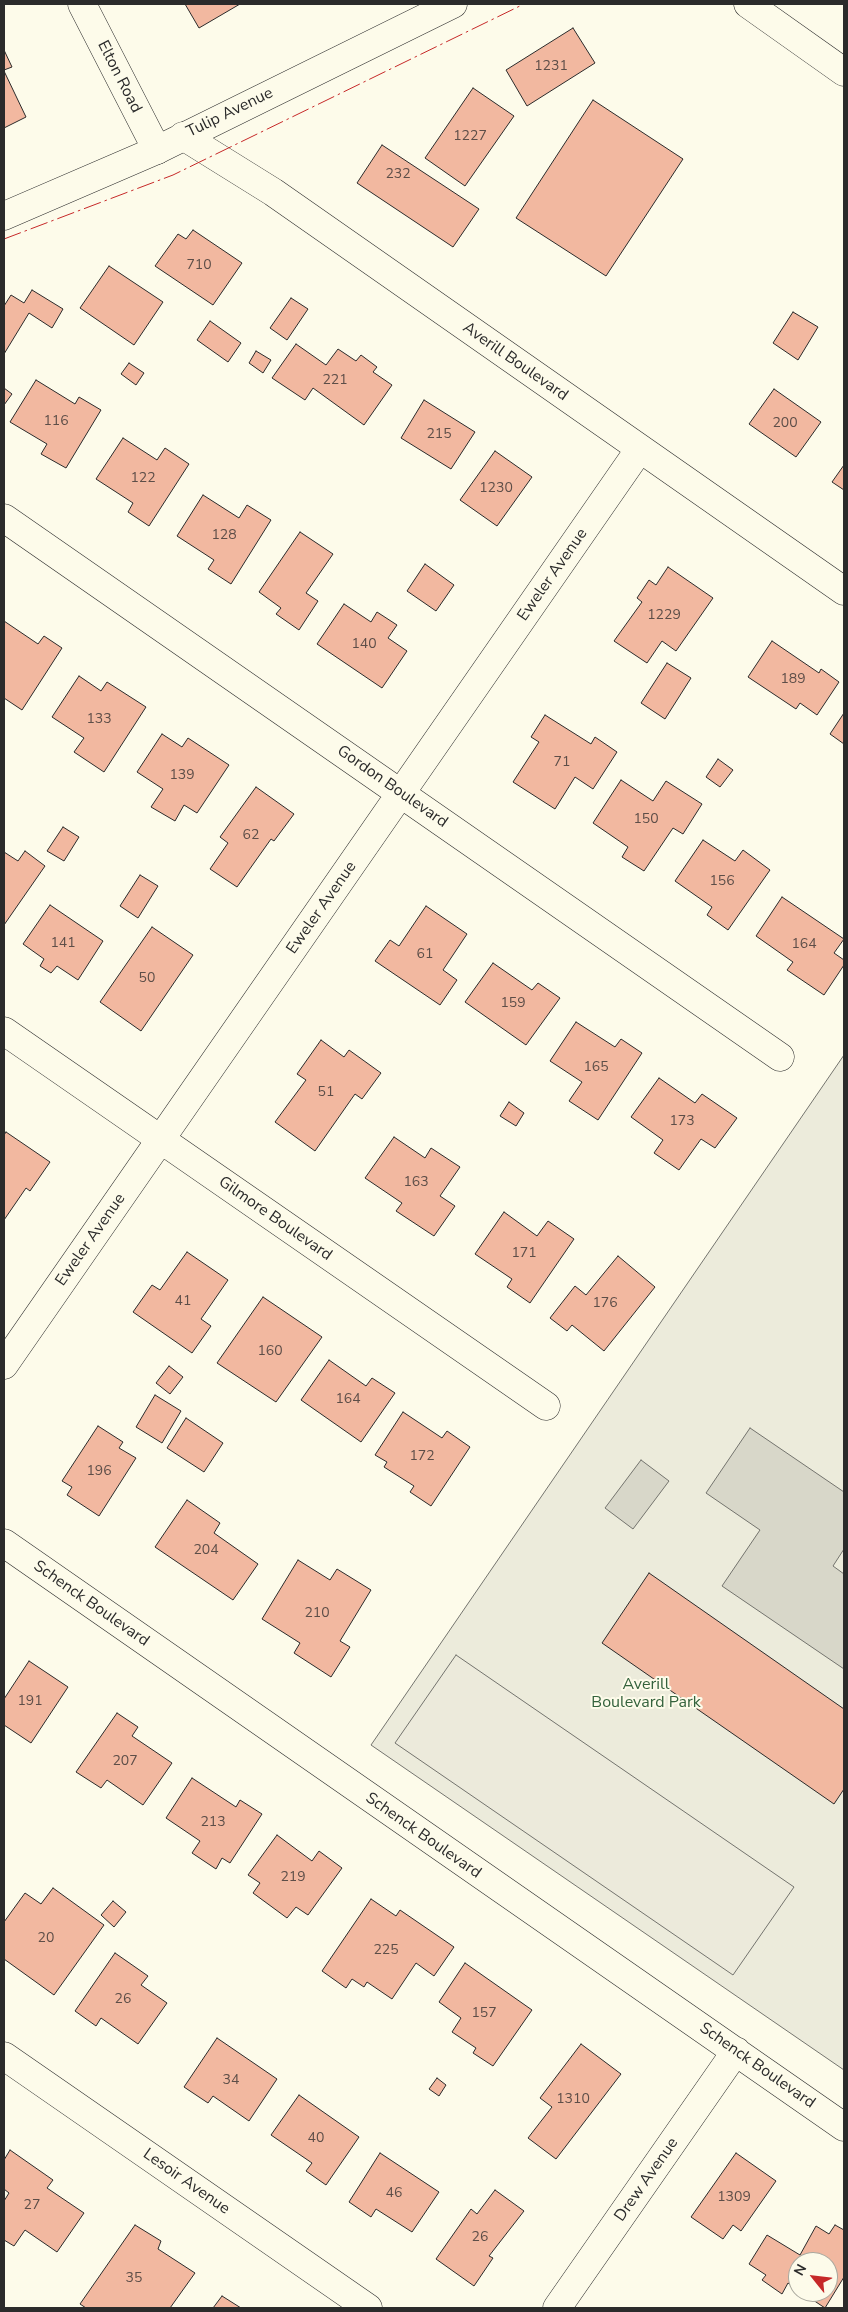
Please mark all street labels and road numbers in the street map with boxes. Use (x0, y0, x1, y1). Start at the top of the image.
street label: Elton Road (93, 38, 145, 116)
street label: Tulip Avenue (184, 84, 276, 142)
street label: Averill Boulevard (459, 319, 571, 405)
street label: Eweler Avenue (514, 525, 592, 625)
street label: Gordon Boulevard (333, 742, 451, 832)
street label: Eweler Avenue (283, 858, 361, 958)
street label: Gilmore Boulevard (215, 1173, 335, 1265)
street label: Eweler Avenue (52, 1190, 130, 1290)
street label: Schenck Boulevard (29, 1557, 153, 1651)
street label: Schenck Boulevard (361, 1789, 485, 1883)
street label: Schenck Boulevard (695, 2019, 819, 2113)
street label: Drew Avenue (611, 2134, 683, 2226)
street label: Lesoir Avenue (139, 2145, 233, 2219)

